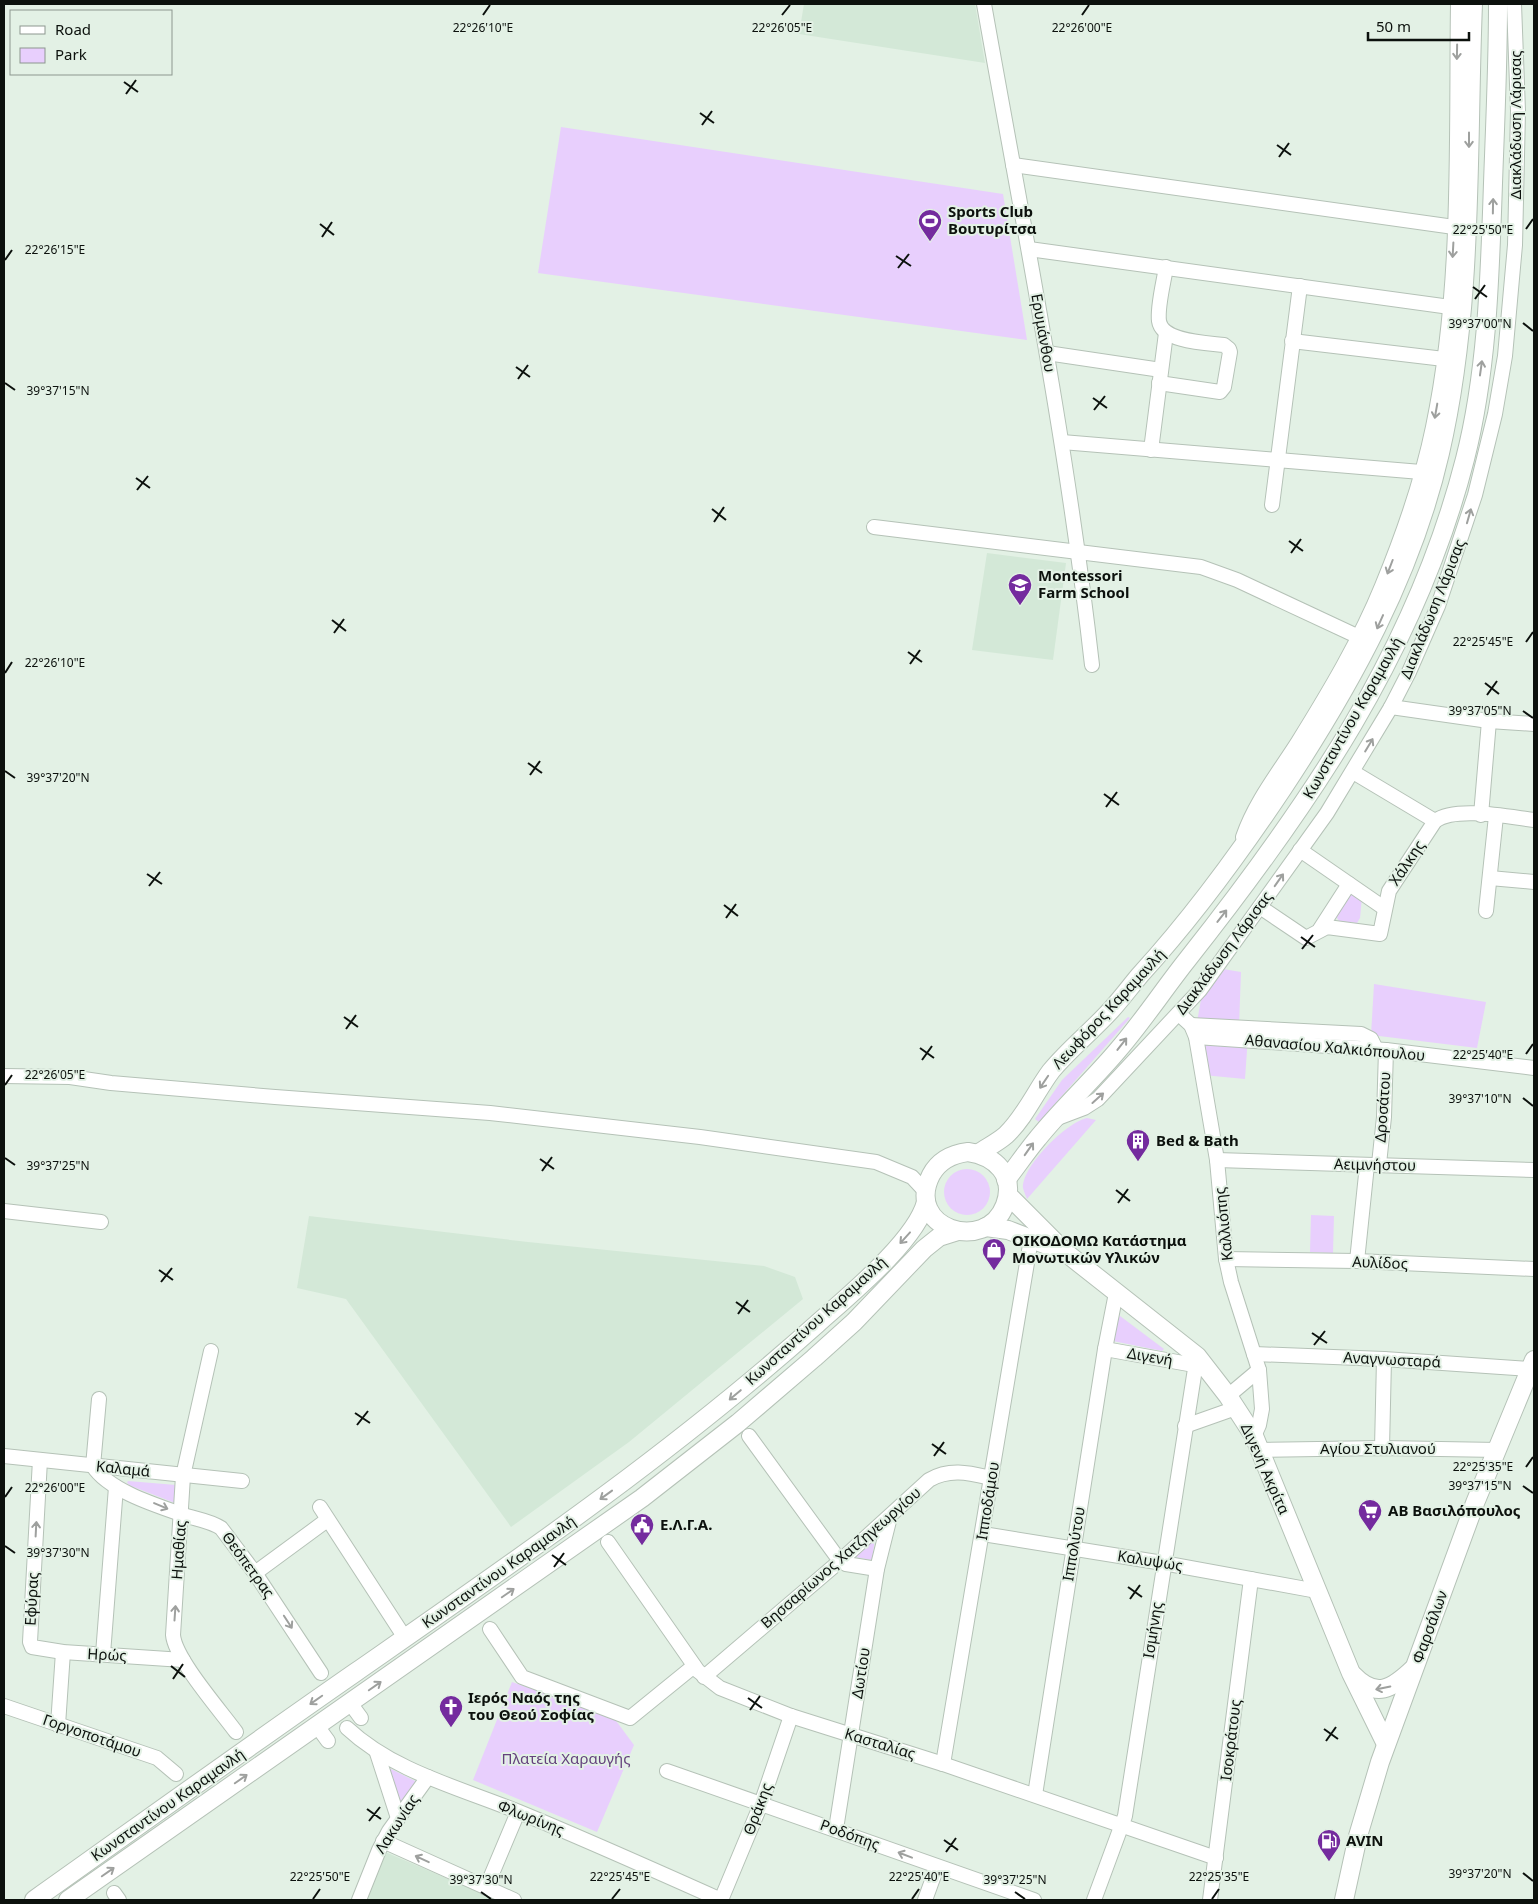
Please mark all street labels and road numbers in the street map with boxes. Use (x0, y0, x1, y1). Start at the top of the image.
street label: Διακλάδωση Λάρισας (1505, 50, 1525, 200)
street label: Ερυμάνθου (1027, 292, 1061, 374)
street label: Διακλάδωση Λάρισας (1395, 536, 1469, 681)
street label: Κωνσταντίνου Καραμανλή (1298, 633, 1407, 802)
street label: Χάλκης (1384, 836, 1429, 889)
street label: Διακλάδωση Λάρισας (1170, 887, 1276, 1018)
street label: Λεωφόρος Καραμανλή (1047, 944, 1169, 1073)
street label: Αθανασίου Χαλκιόπουλου (1244, 1029, 1426, 1065)
street label: Δροσάτου (1370, 1071, 1394, 1143)
street label: Αειμνήστου (1334, 1153, 1416, 1175)
street label: Καλλιόπης (1209, 1186, 1237, 1262)
street label: Κωνσταντίνου Καραμανλή (740, 1251, 890, 1389)
street label: Αυλίδος (1352, 1251, 1408, 1273)
street label: Διγενή (1126, 1342, 1175, 1370)
street label: Αναγνωσταρά (1343, 1346, 1442, 1372)
street label: Διγενή Ακρίτα (1237, 1420, 1295, 1518)
street label: Αγίου Στυλιανού (1320, 1438, 1436, 1458)
street label: Καλαμά (95, 1455, 152, 1481)
street label: Ιπποδάμου (971, 1460, 1003, 1541)
street label: Βησσαρίωνος Χατζηγεωργίου (756, 1482, 925, 1632)
street label: Ιππολύτου (1057, 1505, 1089, 1582)
street label: Κωνσταντίνου Καραμανλή (418, 1510, 579, 1632)
street label: Ημαθίας (166, 1519, 190, 1580)
street label: Θεόπετρας (218, 1527, 280, 1602)
street label: Καλυψώς (1116, 1545, 1184, 1575)
street label: Εφύρας (20, 1572, 42, 1626)
street label: Φαρσάλων (1407, 1587, 1452, 1666)
street label: Ισμήνης (1138, 1600, 1166, 1660)
street label: Ηρώς (87, 1643, 127, 1665)
street label: Δωτίου (846, 1646, 874, 1700)
street label: Ισοκράτους (1215, 1698, 1245, 1782)
street label: Γοργοποτάμου (40, 1709, 144, 1761)
street label: Κασταλίας (842, 1723, 918, 1763)
street label: Κωνσταντίνου Καραμανλή (87, 1743, 248, 1865)
street label: Θράκης (738, 1780, 776, 1838)
street label: Λακωνίας (369, 1790, 423, 1857)
street label: Φλωρίνης (495, 1795, 568, 1839)
street label: Ροδόπης (818, 1814, 883, 1854)

